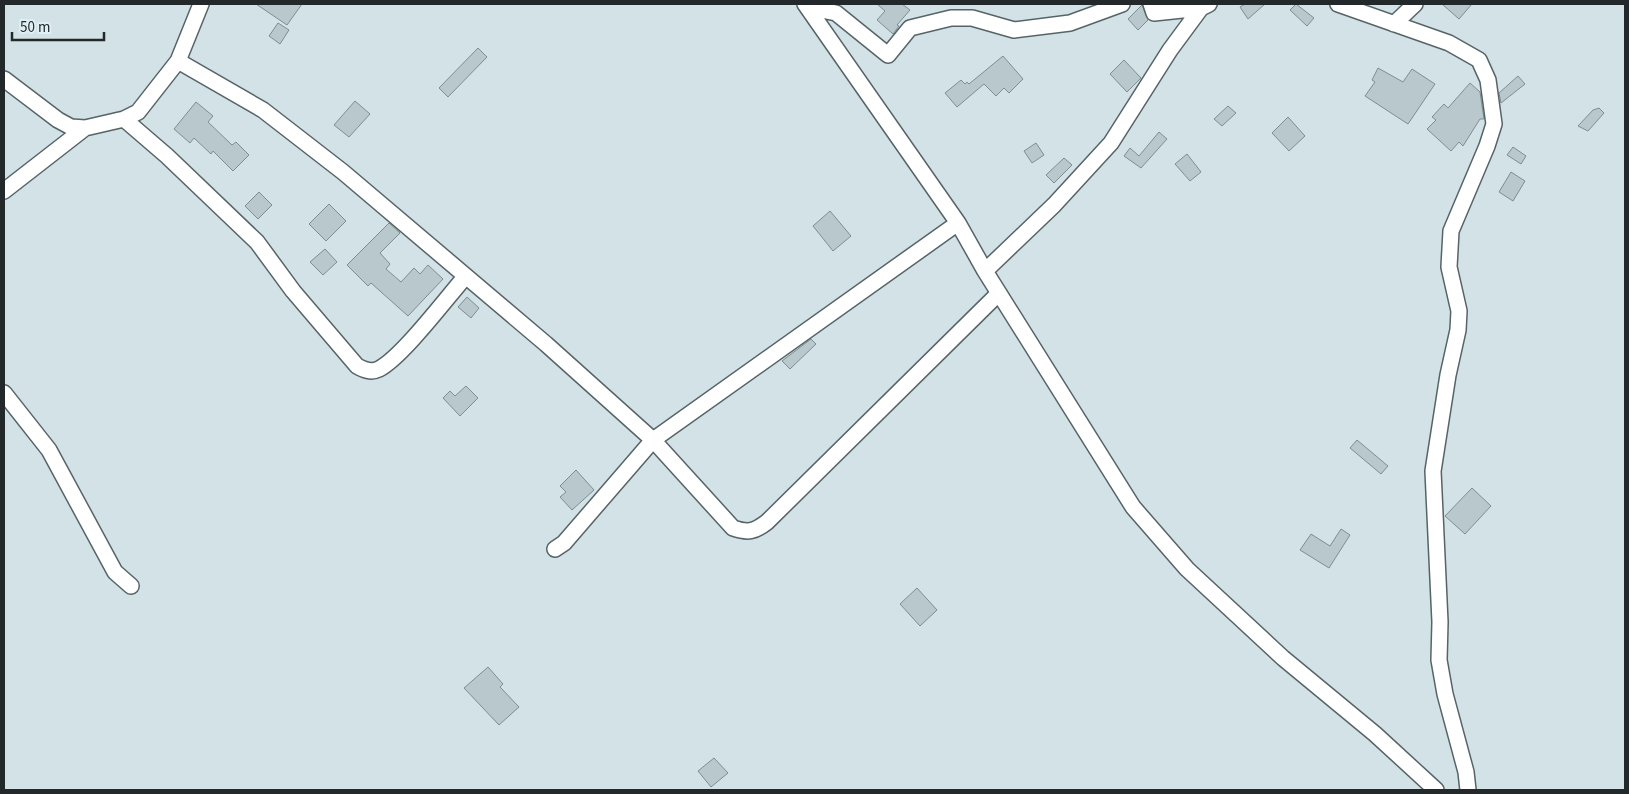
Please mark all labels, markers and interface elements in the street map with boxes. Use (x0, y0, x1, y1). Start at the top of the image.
scale bar (12, 10, 105, 42)
text: 50 m (20, 17, 50, 38)

